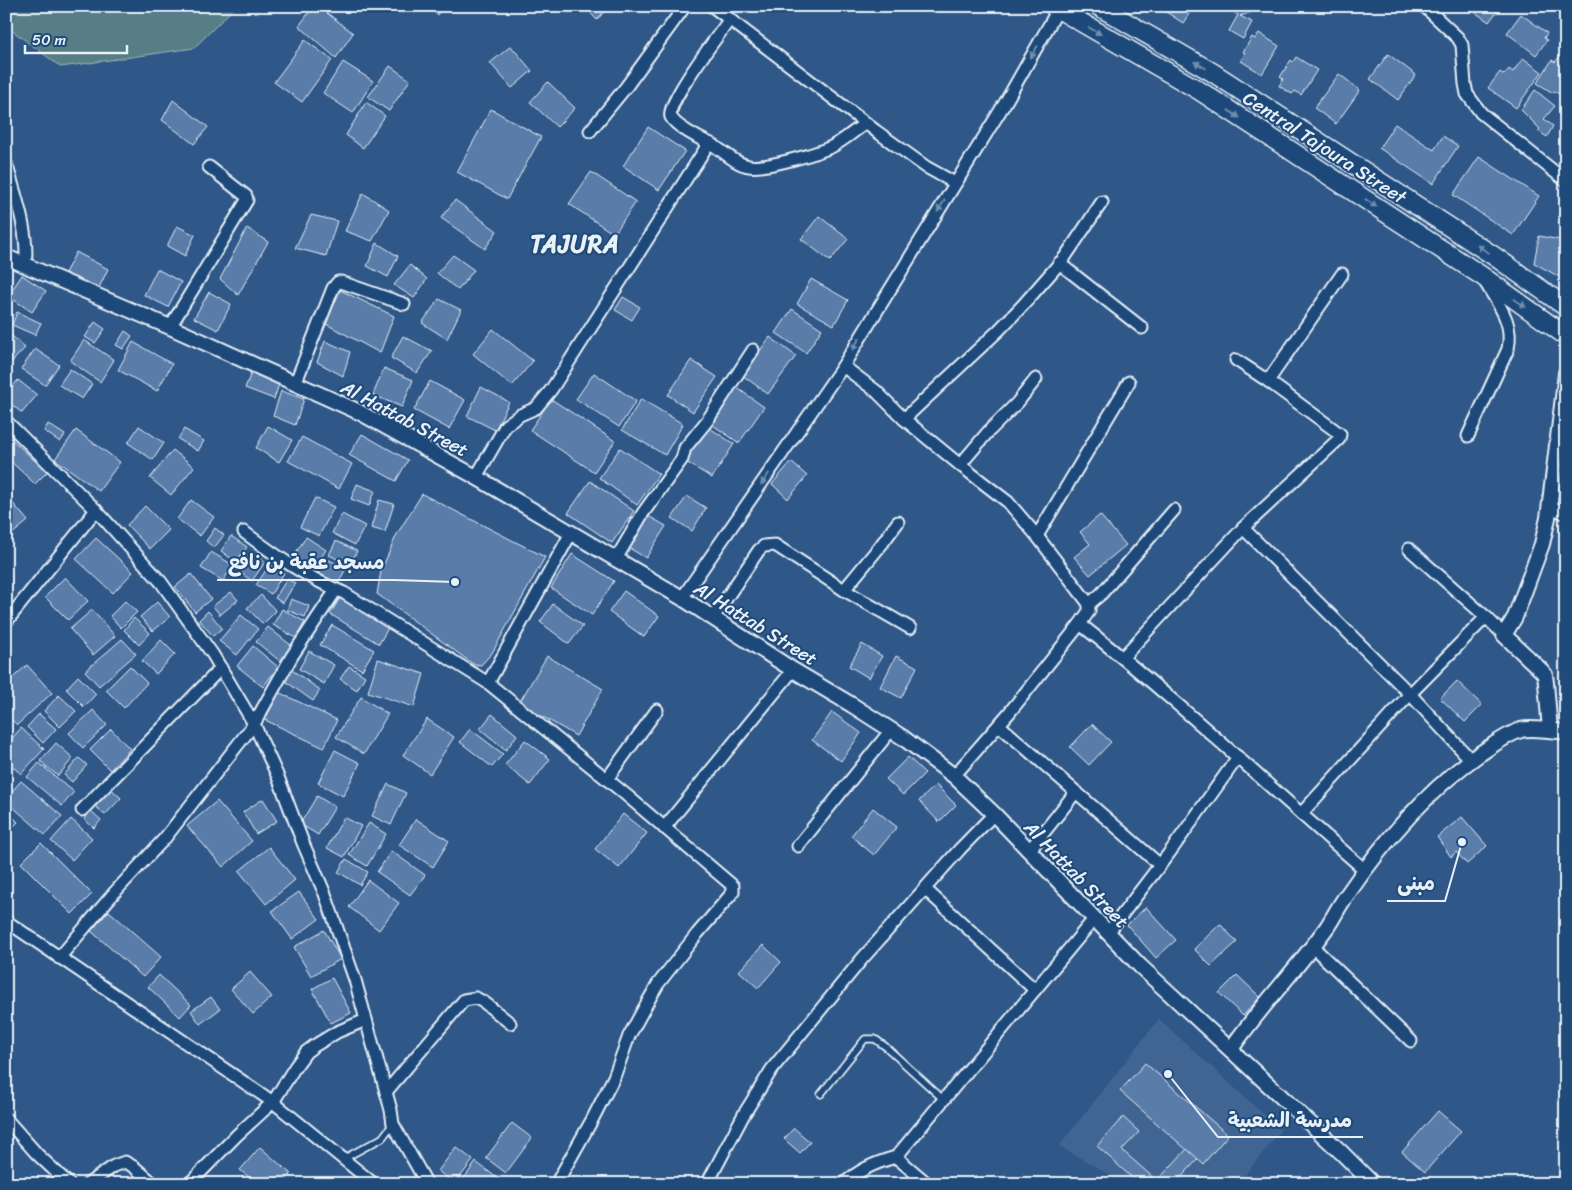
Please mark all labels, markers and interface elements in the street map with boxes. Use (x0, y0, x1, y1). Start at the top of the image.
scale bar (25, 22, 128, 54)
one-way arrow (1088, 26, 1102, 35)
text: 50 m (32, 27, 67, 53)
one-way arrow (1030, 45, 1039, 58)
one-way arrow (1193, 60, 1207, 69)
street label: Central Tajoura Street (1236, 82, 1414, 214)
one-way arrow (1228, 109, 1241, 119)
one-way arrow (1364, 198, 1377, 207)
one-way arrow (937, 199, 946, 212)
district label: TAJURA (530, 223, 620, 265)
one-way arrow (1476, 244, 1489, 254)
one-way arrow (1513, 298, 1527, 308)
one-way arrow (852, 338, 861, 351)
street label: Al Hattab Street (334, 370, 475, 466)
one-way arrow (760, 472, 770, 485)
callout: مسجد عقبة بن نافع (217, 545, 394, 580)
text: مسجد عقبة بن نافع (228, 545, 385, 580)
street label: Al Hattab Street (686, 572, 824, 675)
street label: Al Hattab Street (1015, 812, 1137, 936)
callout: مبنى (1387, 866, 1445, 901)
text: مبنى (1397, 866, 1435, 901)
callout: مدرسة الشعبية (1218, 1102, 1363, 1137)
text: مدرسة الشعبية (1228, 1103, 1352, 1138)

